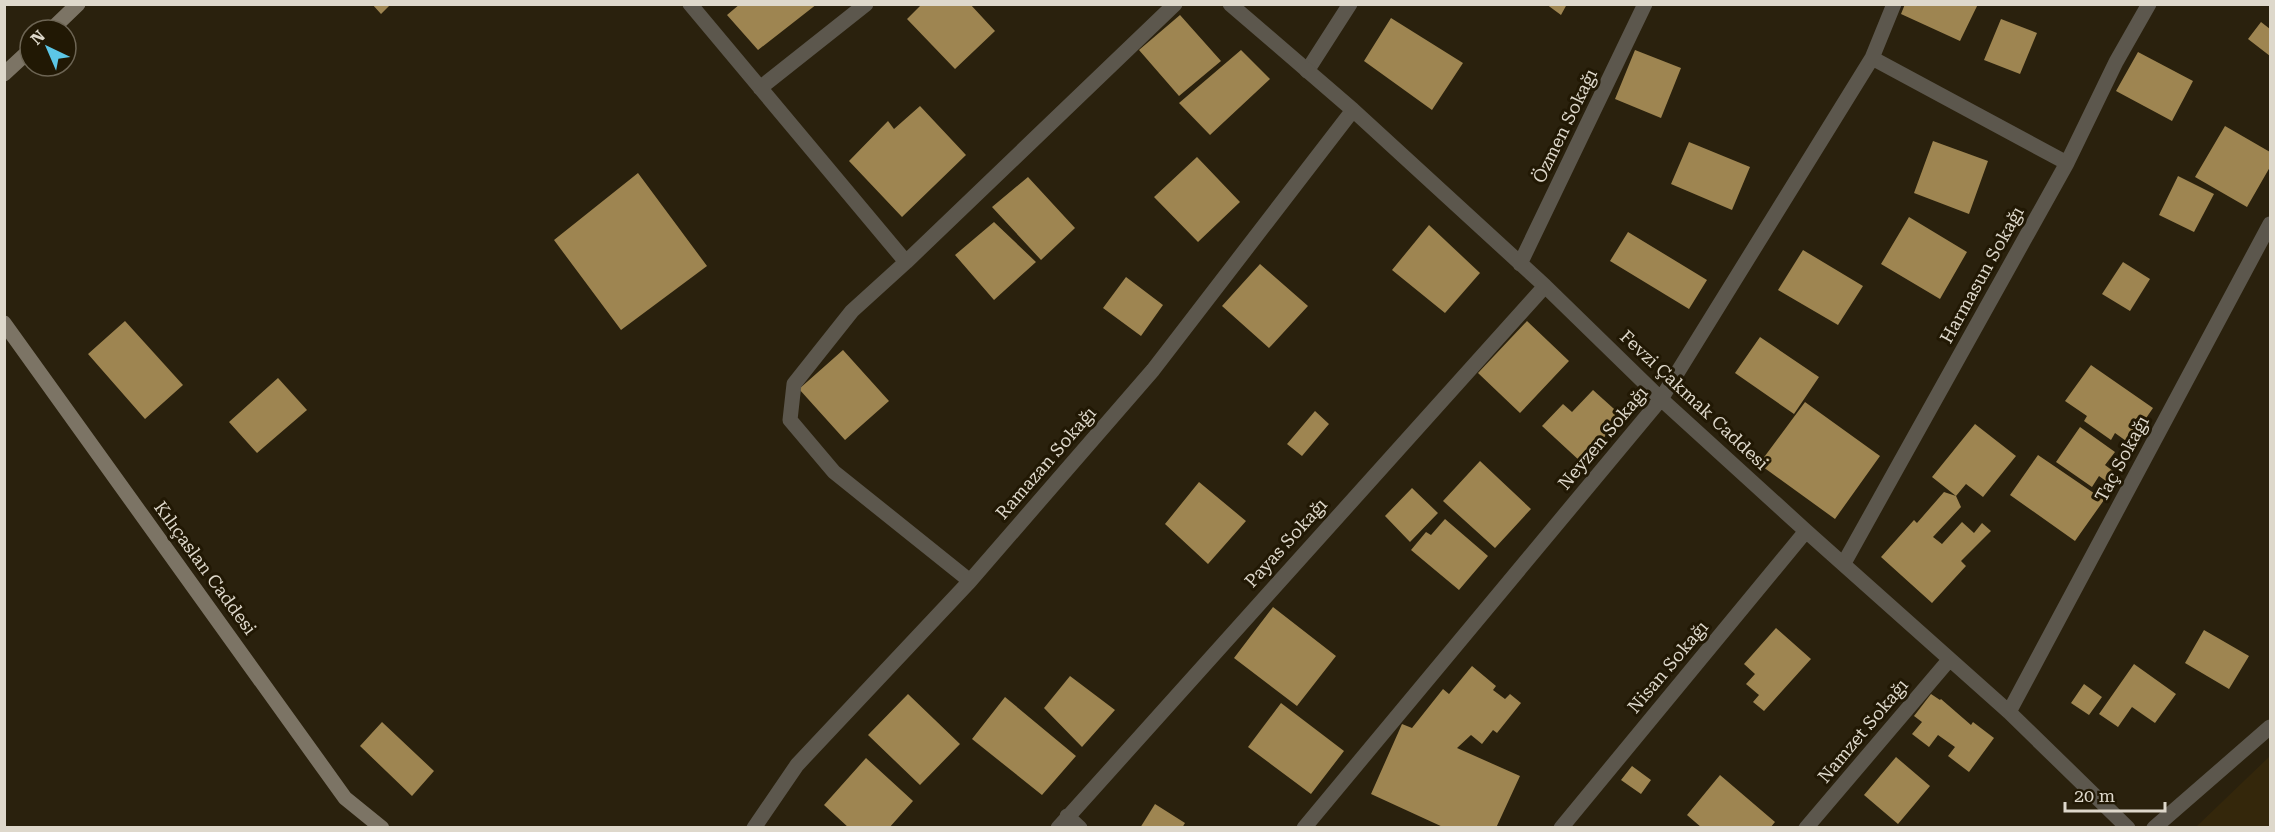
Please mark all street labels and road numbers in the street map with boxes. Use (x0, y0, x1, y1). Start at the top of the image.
street label: Özmen Sokağı (1528, 65, 1601, 186)
street label: Harmasun Sokağı (1935, 203, 2028, 347)
street label: Fevzi Çakmak Caddesi (1616, 326, 1773, 474)
street label: Neyzen Sokağı (1553, 382, 1652, 493)
street label: Ramazan Sokağı (991, 402, 1100, 523)
street label: Taç Sokağı (2090, 412, 2153, 505)
street label: Payas Sokağı (1240, 494, 1331, 592)
street label: Kılıçaslan Caddesi (150, 497, 261, 639)
street label: Nisan Sokağı (1623, 616, 1712, 717)
street label: Namzet Sokağı (1813, 674, 1912, 787)

